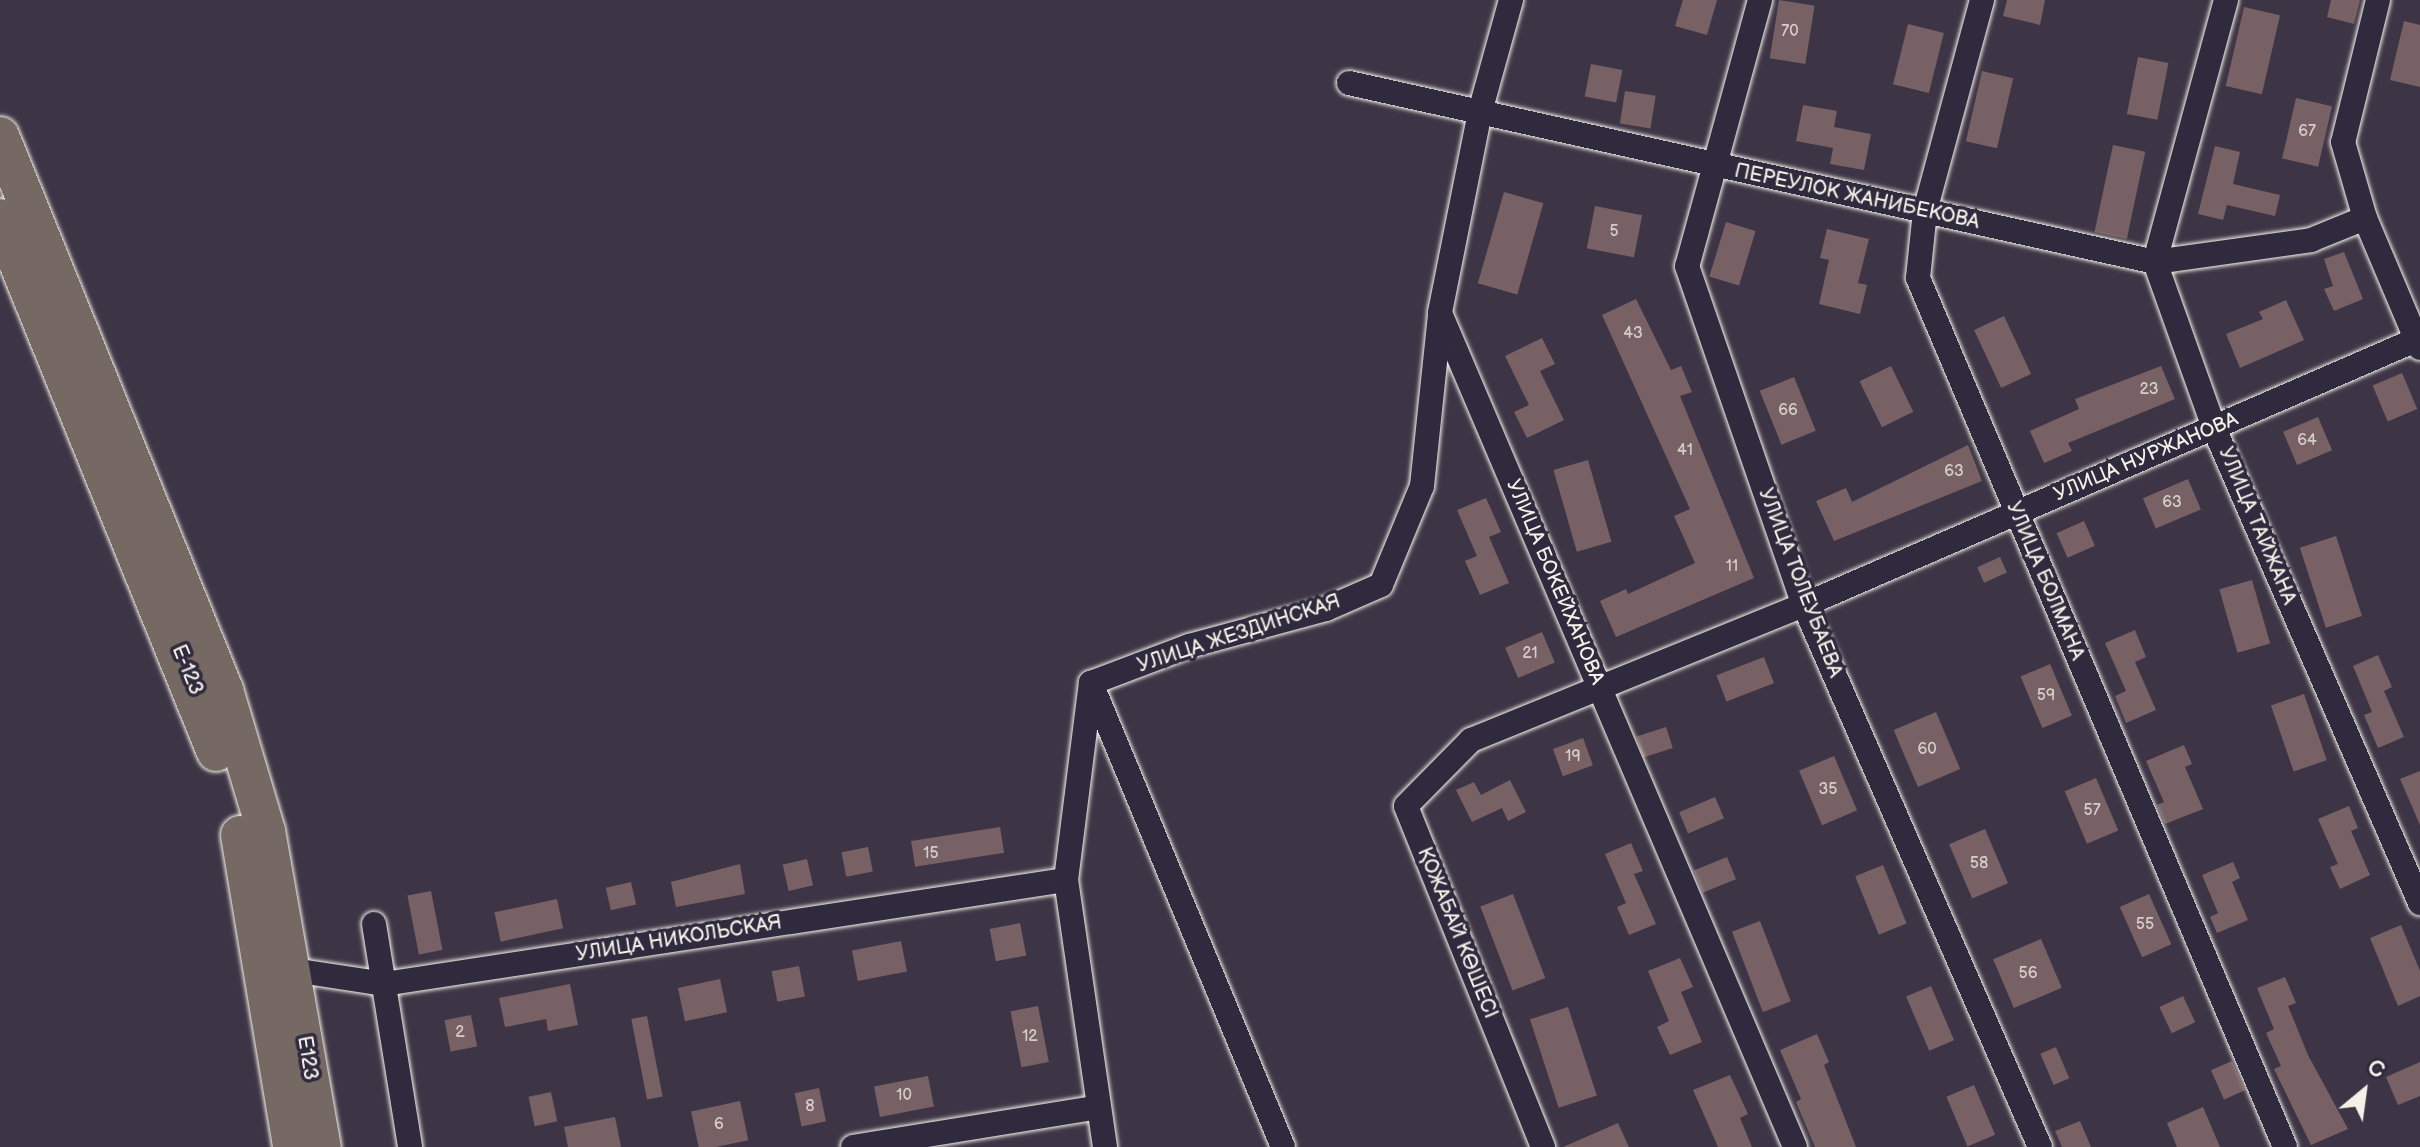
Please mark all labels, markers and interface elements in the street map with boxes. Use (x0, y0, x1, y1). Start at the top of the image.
house number: 70 (1781, 22, 1799, 42)
house number: 67 (2298, 122, 2316, 142)
street label: ПЕРЕУЛОК ЖАНИБЕКОВА (1732, 159, 1982, 235)
house number: 5 (1609, 222, 1619, 242)
house number: 43 (1623, 324, 1643, 344)
house number: 23 (2140, 380, 2158, 400)
house number: 66 (1778, 401, 1798, 421)
street label: УЛИЦА НУРЖАНОВА (2050, 407, 2242, 507)
house number: 64 (2297, 431, 2317, 451)
house number: 41 (1677, 441, 1693, 461)
street label: УЛИЦА ТАЙЖАНА (2213, 444, 2301, 608)
house number: 63 (1944, 462, 1964, 482)
street label: УЛИЦА БОКЕЙХАНОВА (1501, 476, 1609, 688)
street label: УЛИЦА ТОЛЕУБАЕВА (1753, 485, 1847, 681)
house number: 63 (2162, 493, 2182, 513)
street label: УЛИЦА БОЛМАНА (2001, 498, 2089, 664)
house number: 11 (1726, 557, 1738, 577)
street label: УЛИЦА ЖЕЗДИНСКАЯ (1134, 590, 1344, 678)
street label: Е-123 (166, 641, 208, 699)
house number: 21 (1522, 644, 1538, 664)
house number: 59 (2037, 686, 2055, 706)
house number: 60 (1917, 740, 1937, 760)
house number: 19 (1565, 747, 1581, 767)
house number: 35 (1818, 780, 1838, 800)
house number: 57 (2083, 801, 2101, 821)
house number: 15 (923, 844, 939, 864)
street label: ҚОЖАБАЙ КӨШЕСІ (1412, 844, 1502, 1022)
house number: 58 (1970, 854, 1988, 874)
street label: УЛИЦА НИКОЛЬСКАЯ (574, 911, 784, 967)
house number: 55 (2136, 915, 2154, 935)
house number: 56 (2019, 964, 2037, 984)
house number: 2 (455, 1023, 465, 1043)
house number: 12 (1022, 1027, 1038, 1047)
street label: Е123 (292, 1034, 322, 1082)
north arrow (2324, 1051, 2404, 1131)
text: С (2363, 1054, 2389, 1085)
house number: 10 (896, 1086, 912, 1106)
house number: 8 (805, 1097, 815, 1117)
house number: 6 (714, 1115, 724, 1135)

